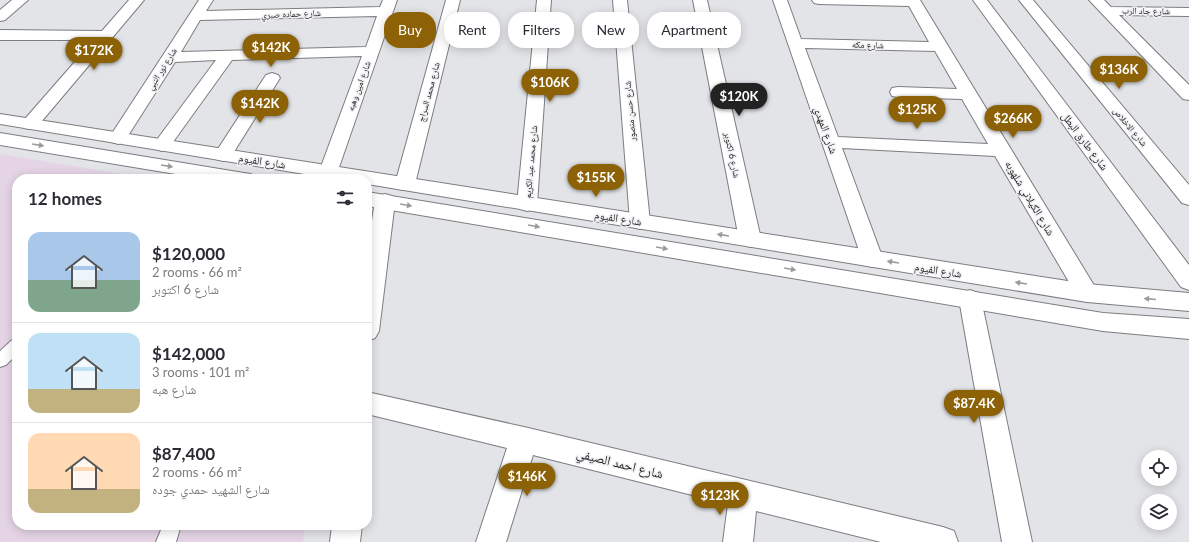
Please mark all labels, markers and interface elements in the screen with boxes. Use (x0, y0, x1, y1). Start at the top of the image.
street label: شارع جاد الرب (1122, 5, 1170, 17)
street label: شارع حماده صبري (261, 7, 321, 22)
chip: Buy (384, 12, 436, 48)
chip: Rent (444, 12, 500, 48)
chip: Filters (508, 12, 574, 48)
chip: New (582, 12, 639, 48)
chip: Apartment (647, 12, 741, 48)
pin: $142K (243, 34, 299, 68)
pin: $172K (66, 37, 122, 71)
street label: شارع مكه (852, 38, 884, 52)
text: $142K (251, 39, 291, 55)
text: $172K (74, 42, 114, 58)
street label: شارع نور النبي (144, 46, 181, 93)
pin: $136K (1091, 56, 1147, 90)
street label: شارع امين وهبه (344, 59, 374, 112)
street label: شارع محمد السراج (415, 61, 443, 123)
text: $136K (1099, 61, 1139, 77)
pin: $106K (522, 69, 578, 103)
text: $106K (530, 74, 570, 90)
street label: شارع حسن منصور (621, 80, 639, 142)
pin: $120K (711, 83, 767, 117)
text: $120K (719, 88, 759, 104)
pin: $142K (232, 90, 288, 124)
text: $142K (240, 95, 280, 111)
pin: $125K (889, 96, 945, 130)
text: $125K (897, 101, 937, 117)
street label: شارع المهدي (809, 104, 841, 156)
pin: $266K (985, 105, 1041, 139)
street label: شارع الاخلاص (1110, 105, 1150, 149)
street label: شارع طارق البطل (1058, 109, 1112, 173)
text: $266K (993, 110, 1033, 126)
street label: شارع محمد عبد الكريم (522, 125, 540, 199)
street label: شارع 6 اكتوبر (721, 130, 743, 179)
one-way arrow (32, 142, 45, 148)
street label: شارع الفيوم (237, 150, 287, 172)
street label: شارع الكيلاني شلهوبه (1001, 158, 1058, 239)
one-way arrow (161, 163, 173, 169)
pin: $155K (568, 164, 624, 198)
text: $155K (576, 169, 616, 185)
icon: filters (334, 187, 356, 209)
text: 12 homes (28, 188, 102, 209)
one-way arrow (399, 202, 412, 208)
street label: شارع الفيوم (593, 207, 643, 229)
one-way arrow (528, 224, 540, 230)
one-way arrow (717, 232, 729, 238)
text: $120,000 (152, 243, 225, 264)
one-way arrow (656, 245, 668, 251)
icon: home (60, 248, 108, 296)
one-way arrow (887, 259, 899, 265)
street label: شارع الفيوم (913, 259, 963, 281)
text: 2 rooms · 66 m² (152, 264, 242, 280)
one-way arrow (784, 266, 796, 272)
one-way arrow (1015, 280, 1027, 286)
text: شارع 6 اكتوبر (152, 281, 219, 297)
one-way arrow (1144, 295, 1156, 302)
text: $142,000 (152, 343, 225, 364)
icon: home (60, 349, 108, 397)
text: 3 rooms · 101 m² (152, 364, 249, 380)
text: شارع هبه (152, 381, 196, 397)
pin: $87.4K (941, 390, 1007, 424)
text: $87.4K (953, 395, 995, 411)
text: $87,400 (152, 443, 215, 464)
street label: شارع احمد الصيفي (574, 444, 665, 485)
icon: home (60, 449, 108, 497)
map controls (1141, 450, 1177, 530)
button: locate (1141, 450, 1177, 486)
pin: $146K (499, 463, 555, 497)
text: 2 rooms · 66 m² (152, 464, 242, 480)
text: $146K (507, 468, 547, 484)
text: شارع الشهيد حمدي جوده (152, 481, 270, 497)
pin: $123K (692, 482, 748, 516)
text: $123K (700, 487, 740, 503)
button: layers (1141, 494, 1177, 530)

